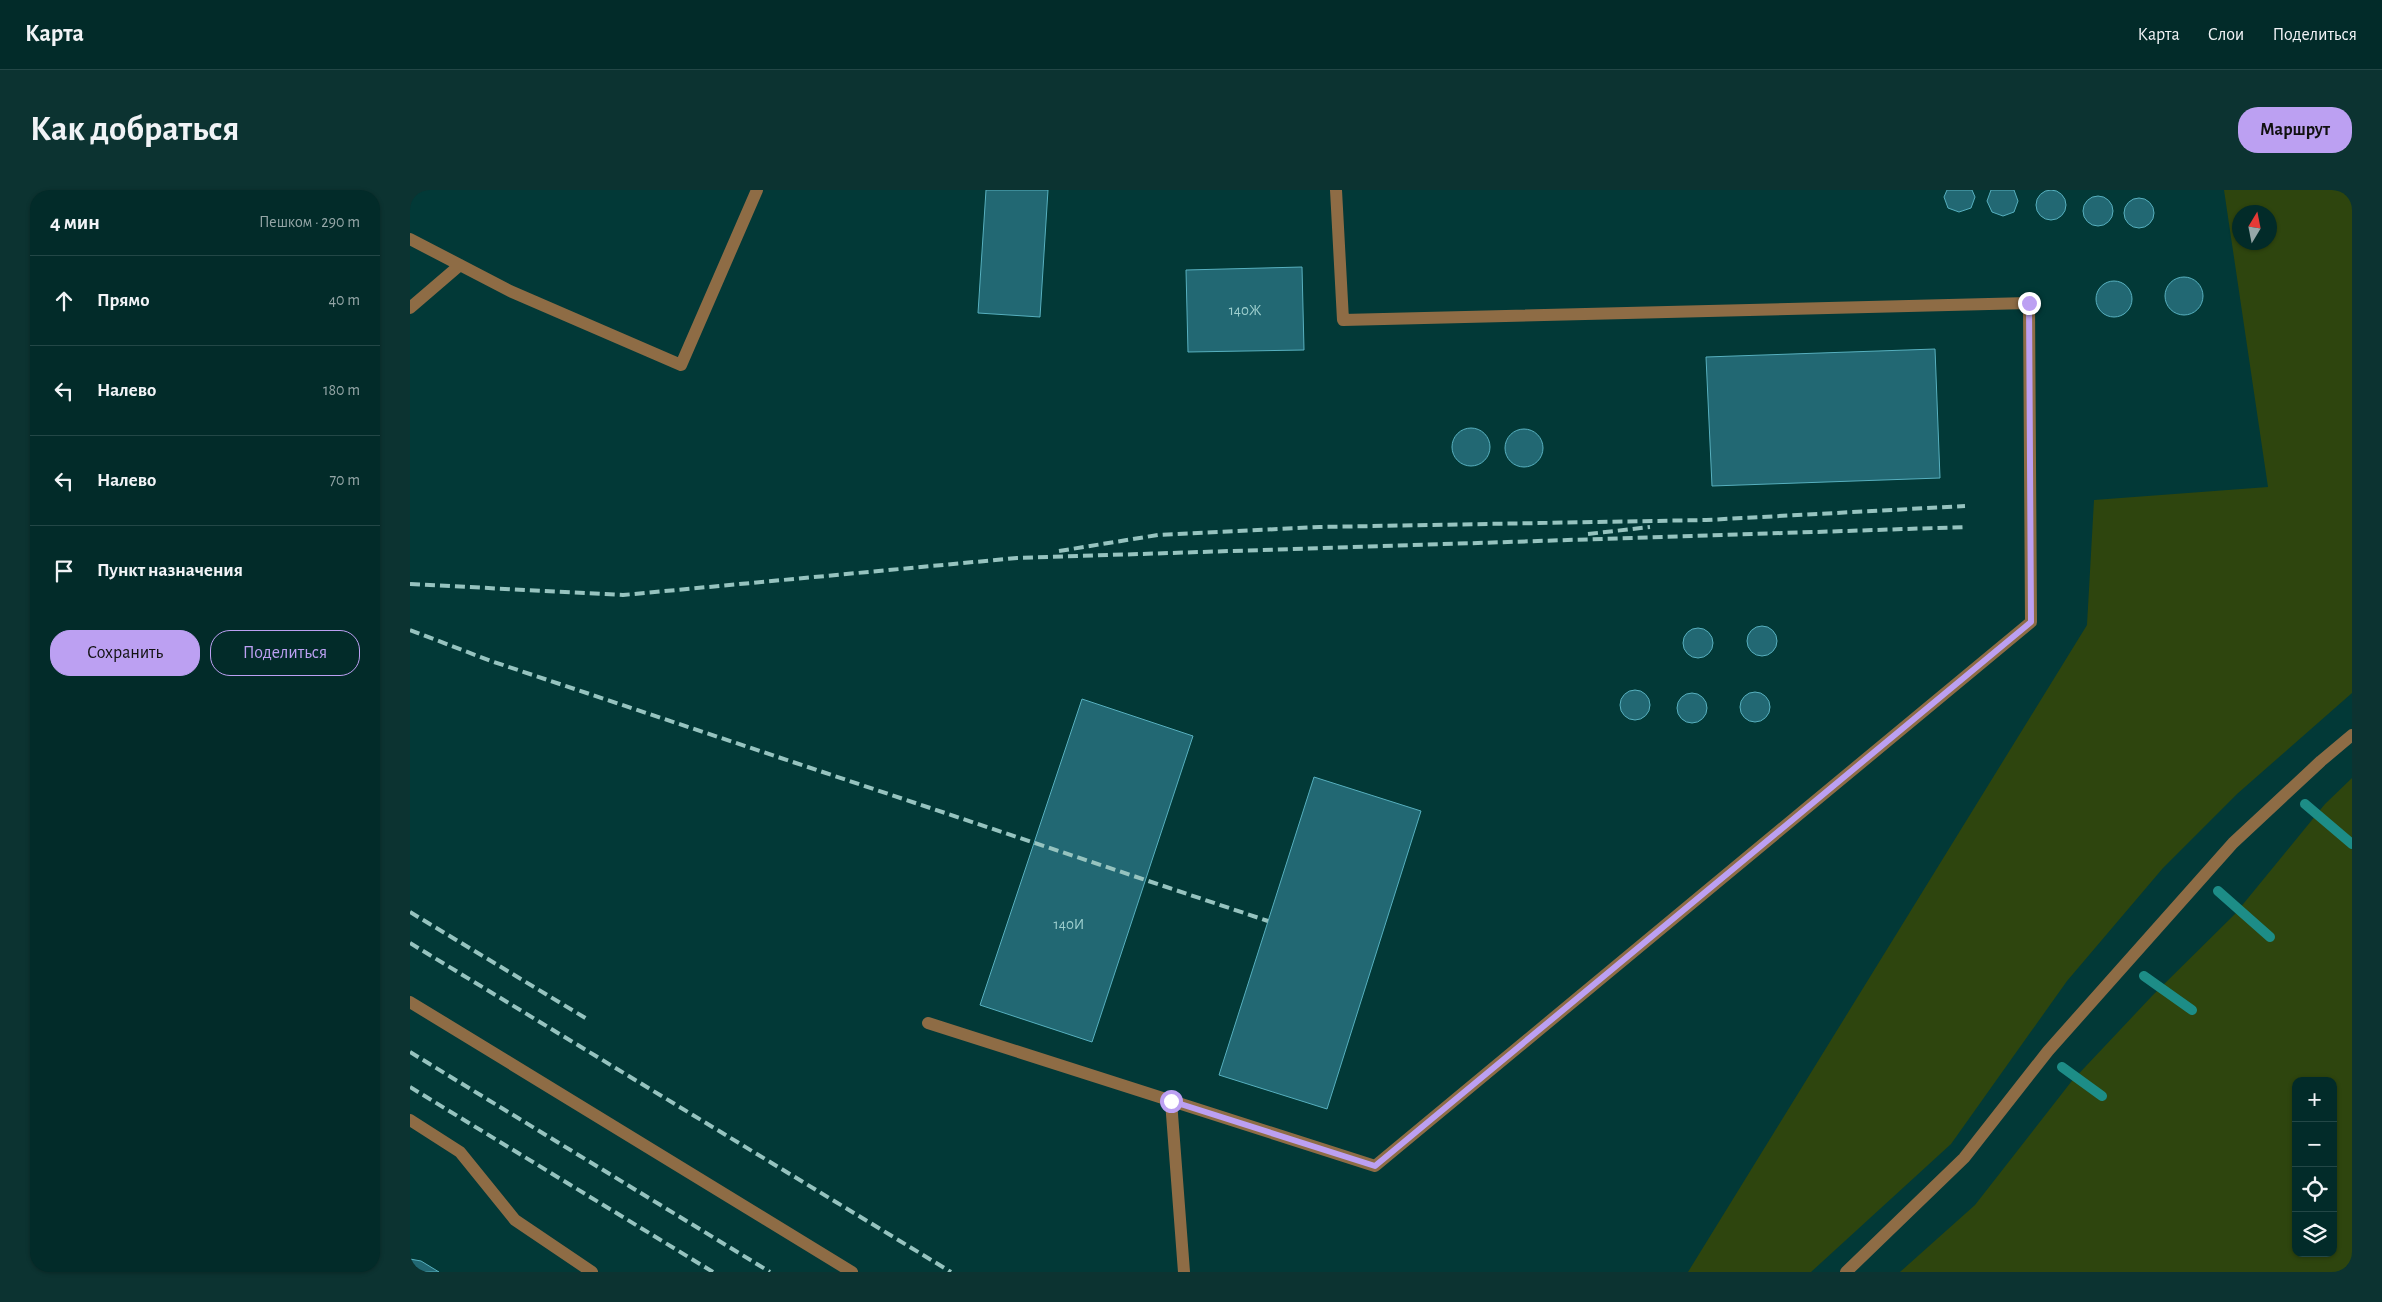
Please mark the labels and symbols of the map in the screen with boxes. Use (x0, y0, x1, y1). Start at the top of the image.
north arrow (2232, 205, 2277, 250)
route end (2018, 292, 2041, 315)
house number: 140Ж (1229, 303, 1262, 318)
house number: 140И (1054, 917, 1084, 932)
route start (1160, 1090, 1183, 1113)

